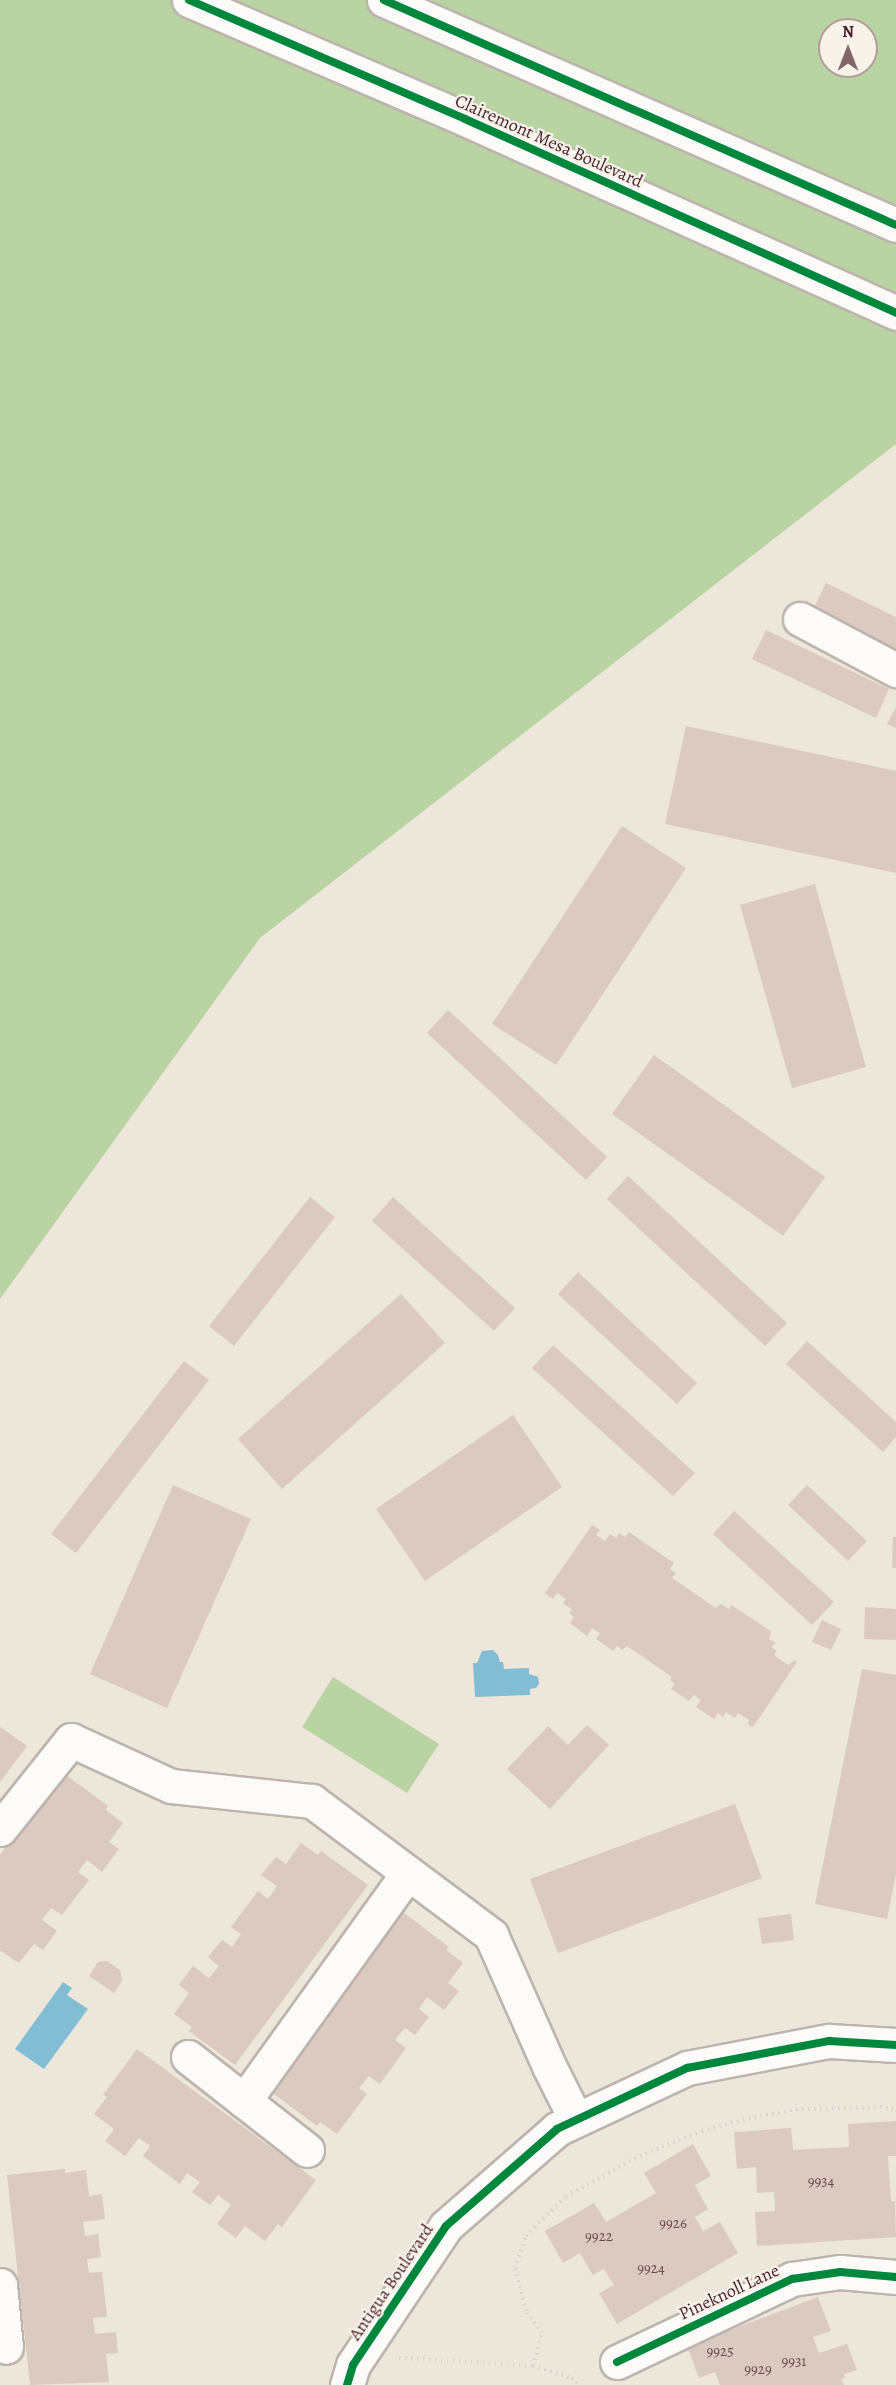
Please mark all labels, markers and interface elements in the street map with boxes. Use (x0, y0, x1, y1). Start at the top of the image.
north arrow (818, 18, 878, 78)
text: N (842, 21, 854, 43)
street label: Clairemont Mesa Boulevard (452, 90, 646, 192)
house number: 9934 (808, 2173, 834, 2191)
house number: 9926 (659, 2215, 687, 2233)
street label: Antigua Boulevard (344, 2220, 438, 2344)
house number: 9922 (585, 2228, 613, 2246)
street label: Pineknoll Lane (675, 2259, 783, 2325)
house number: 9924 (637, 2260, 665, 2278)
house number: 9925 (706, 2343, 734, 2361)
house number: 9931 (781, 2353, 807, 2371)
house number: 9929 (744, 2361, 772, 2379)

